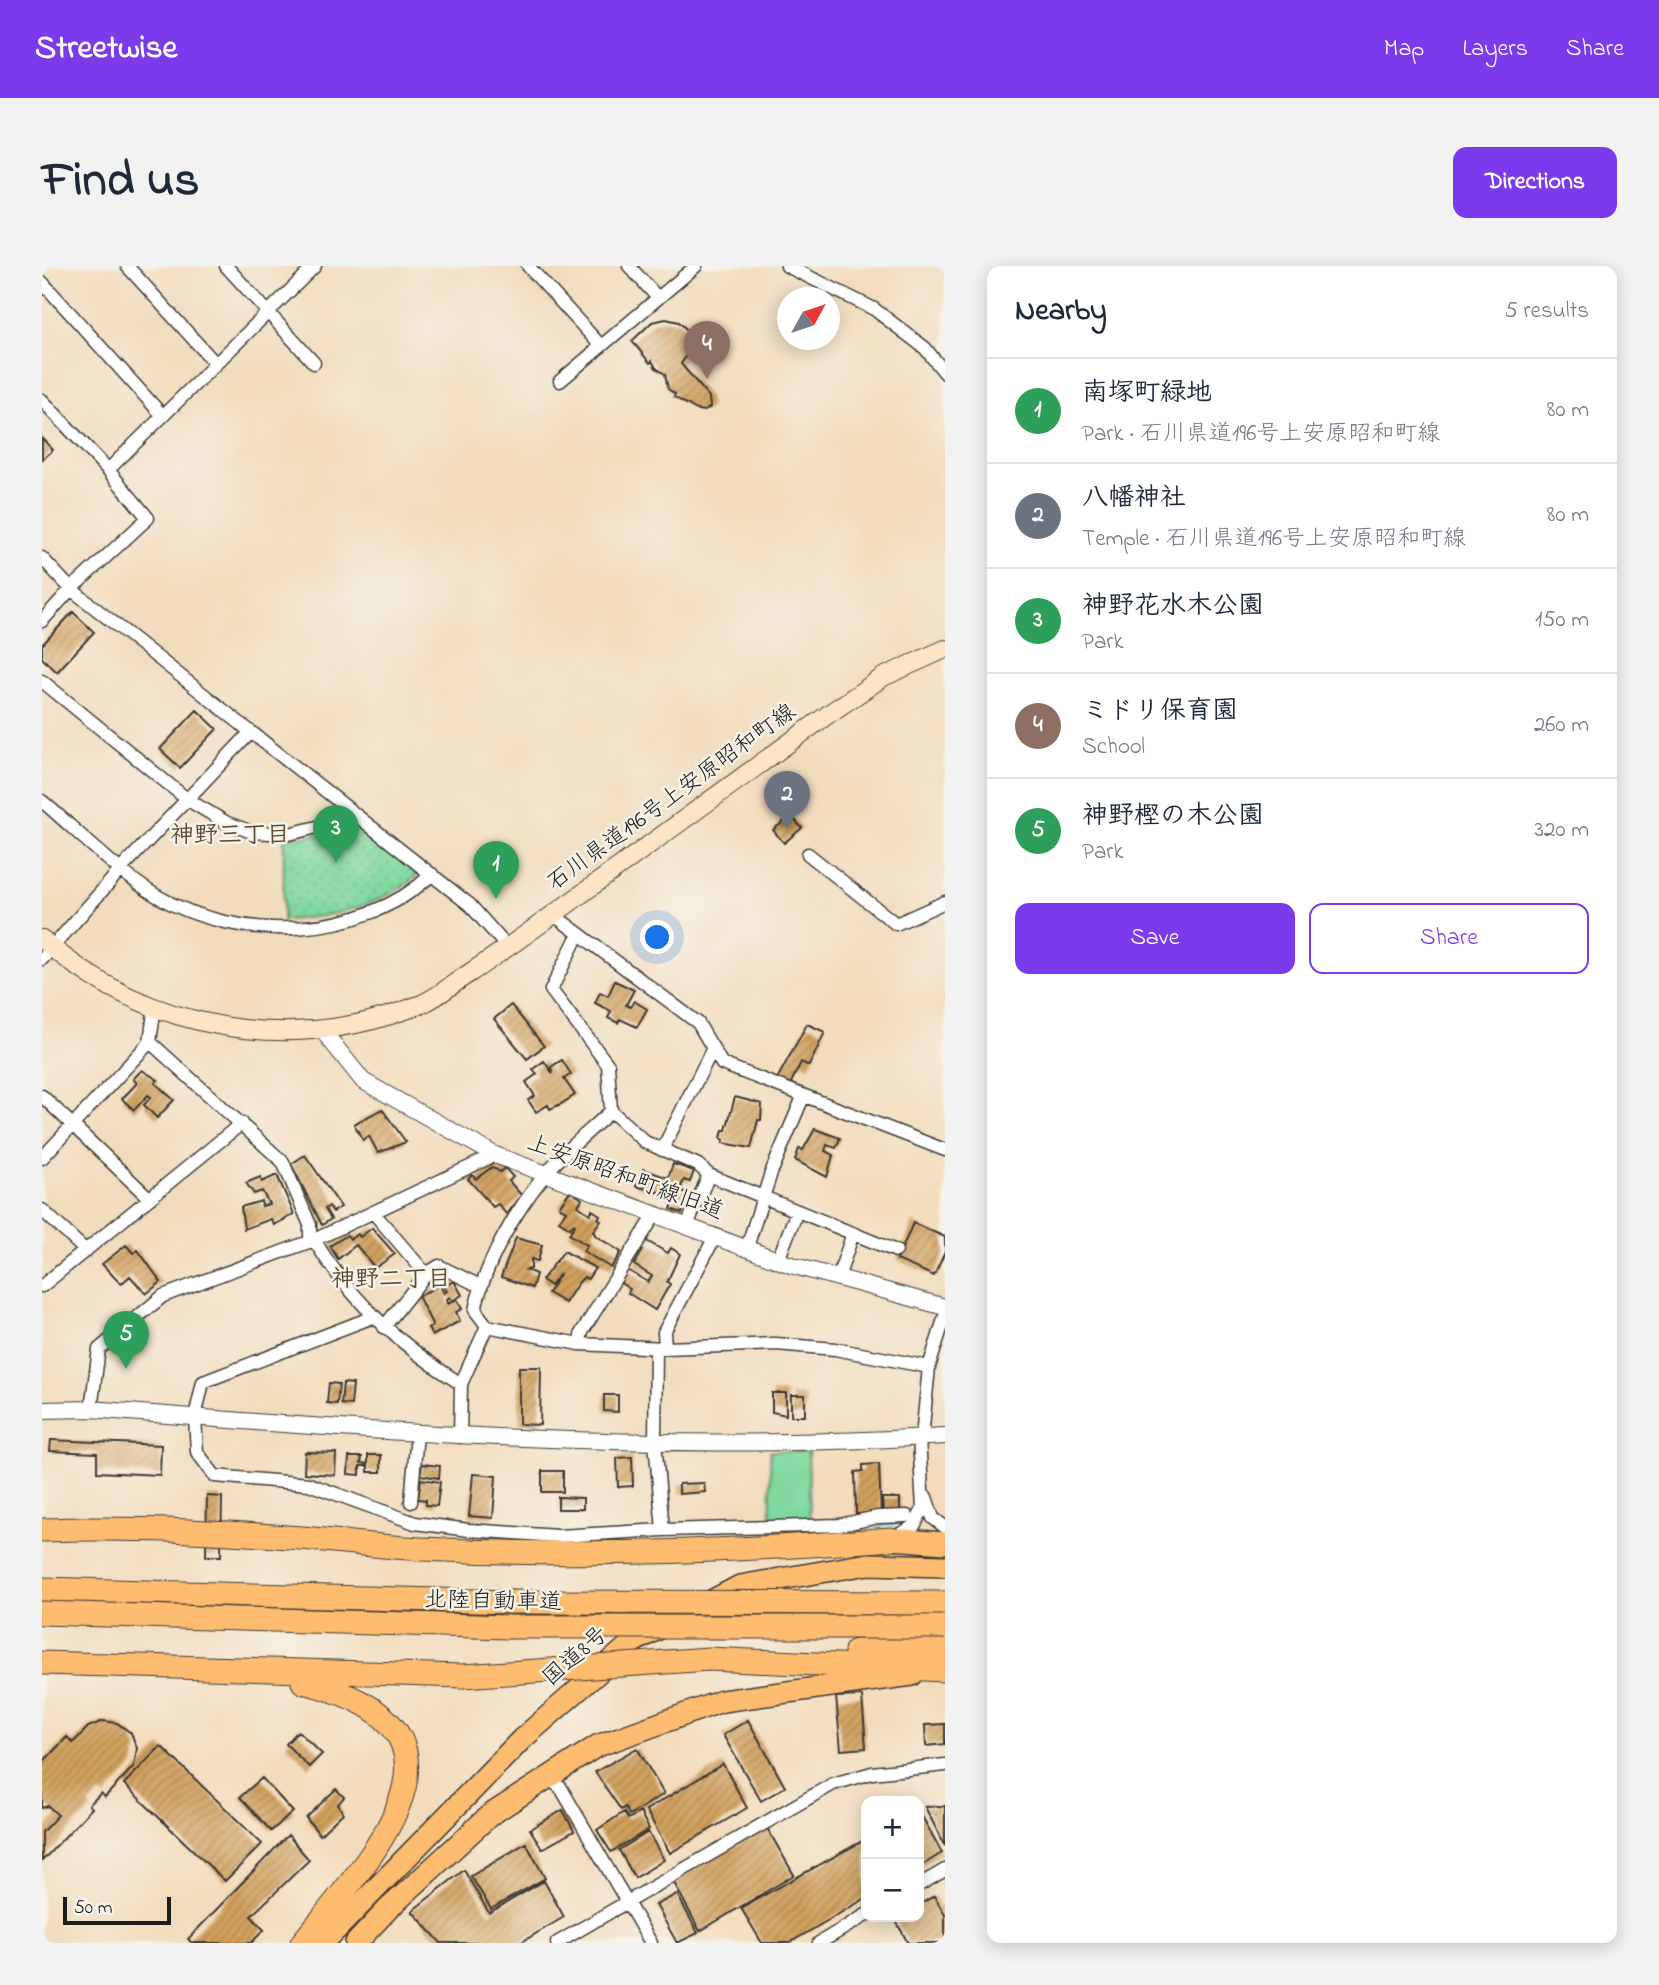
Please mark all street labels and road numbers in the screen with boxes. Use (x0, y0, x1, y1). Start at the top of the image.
street label: 石川県道196号上安原昭和町線 (541, 696, 803, 900)
street label: 上安原昭和町線旧道 (522, 1127, 728, 1229)
street label: 北陸自動車道 (424, 1584, 562, 1620)
street label: 国道8号 (536, 1619, 616, 1695)

